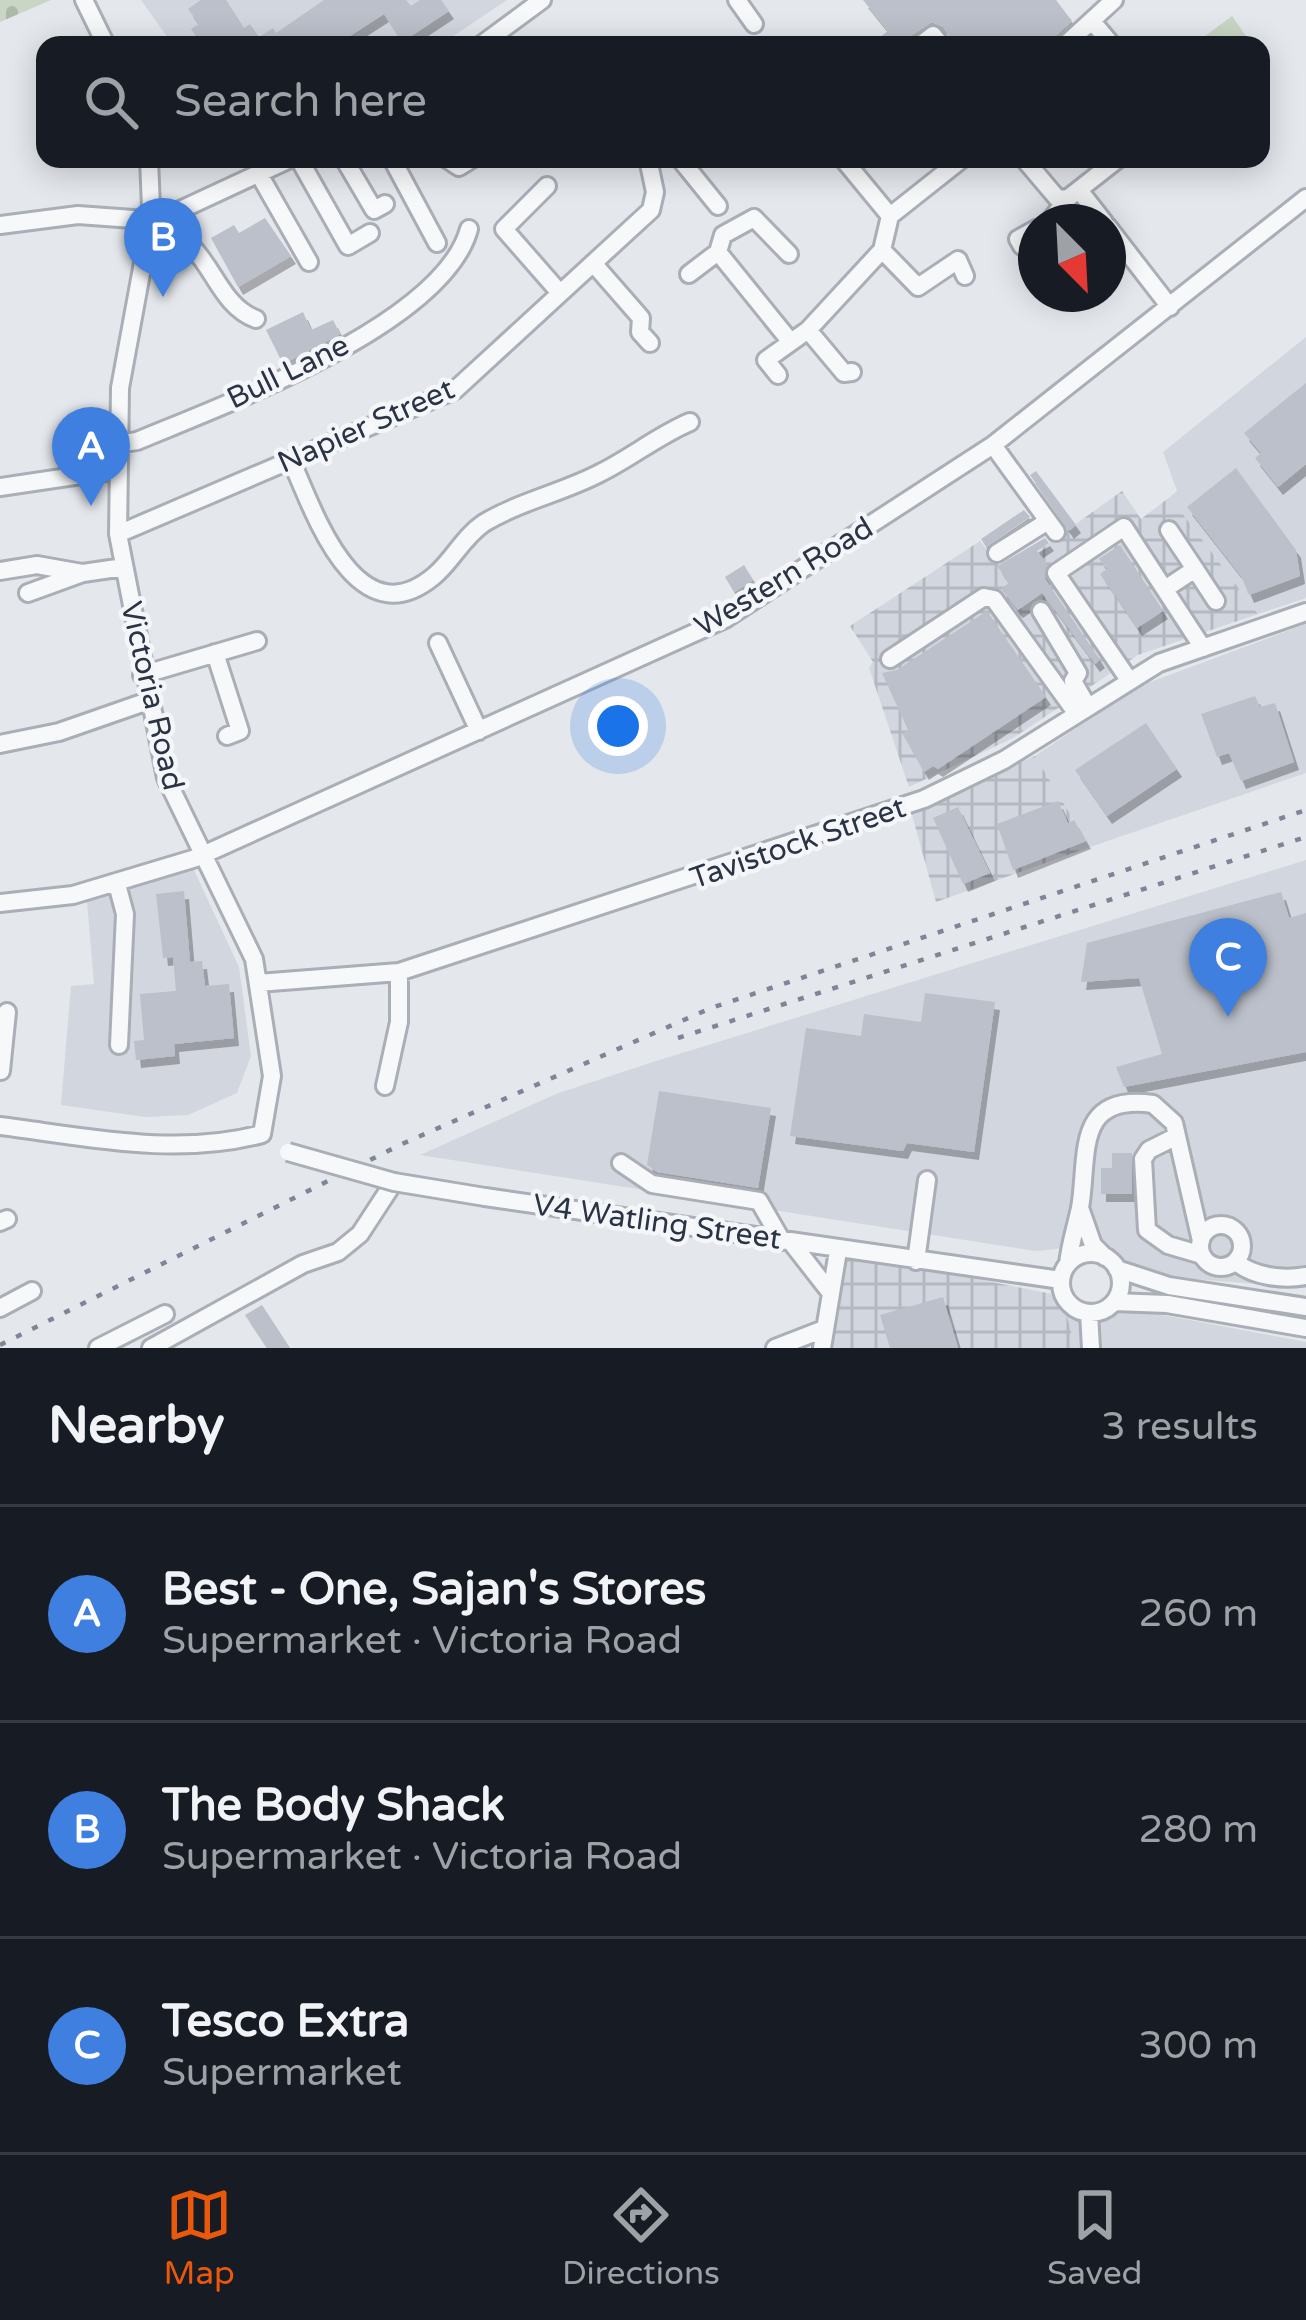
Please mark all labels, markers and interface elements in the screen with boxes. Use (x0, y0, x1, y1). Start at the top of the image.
search box (36, 36, 1270, 168)
icon: search (78, 69, 144, 135)
text: Search here (174, 75, 427, 129)
pin: B (124, 198, 202, 297)
north arrow (1018, 204, 1126, 312)
street label: Bull Lane (221, 327, 355, 417)
street label: Napier Street (272, 371, 460, 481)
pin: A (52, 407, 130, 506)
street label: Western Road (688, 509, 880, 645)
street label: Victoria Road (112, 598, 192, 794)
your location (588, 696, 648, 756)
street label: Tavistock Street (685, 789, 911, 897)
pin: C (1189, 918, 1267, 1017)
street label: V4 Watling Street (531, 1186, 783, 1258)
text: Nearby (48, 1395, 225, 1457)
text: 3 results (1101, 1403, 1258, 1450)
text: Best - One, Sajan's Stores (162, 1563, 706, 1617)
text: A (72, 1590, 102, 1637)
text: 260 m (1139, 1590, 1258, 1637)
text: Supermarket · Victoria Road (162, 1617, 682, 1664)
text: The Body Shack (162, 1779, 505, 1833)
text: B (73, 1806, 101, 1853)
text: 280 m (1139, 1806, 1258, 1853)
text: Supermarket · Victoria Road (162, 1833, 682, 1880)
text: Tesco Extra (162, 1995, 409, 2049)
text: C (73, 2022, 101, 2069)
text: 300 m (1139, 2022, 1258, 2069)
text: Supermarket (162, 2049, 402, 2096)
tab: Map (164, 2182, 235, 2293)
tab: Directions (562, 2182, 720, 2293)
tab: Saved (1047, 2182, 1142, 2293)

